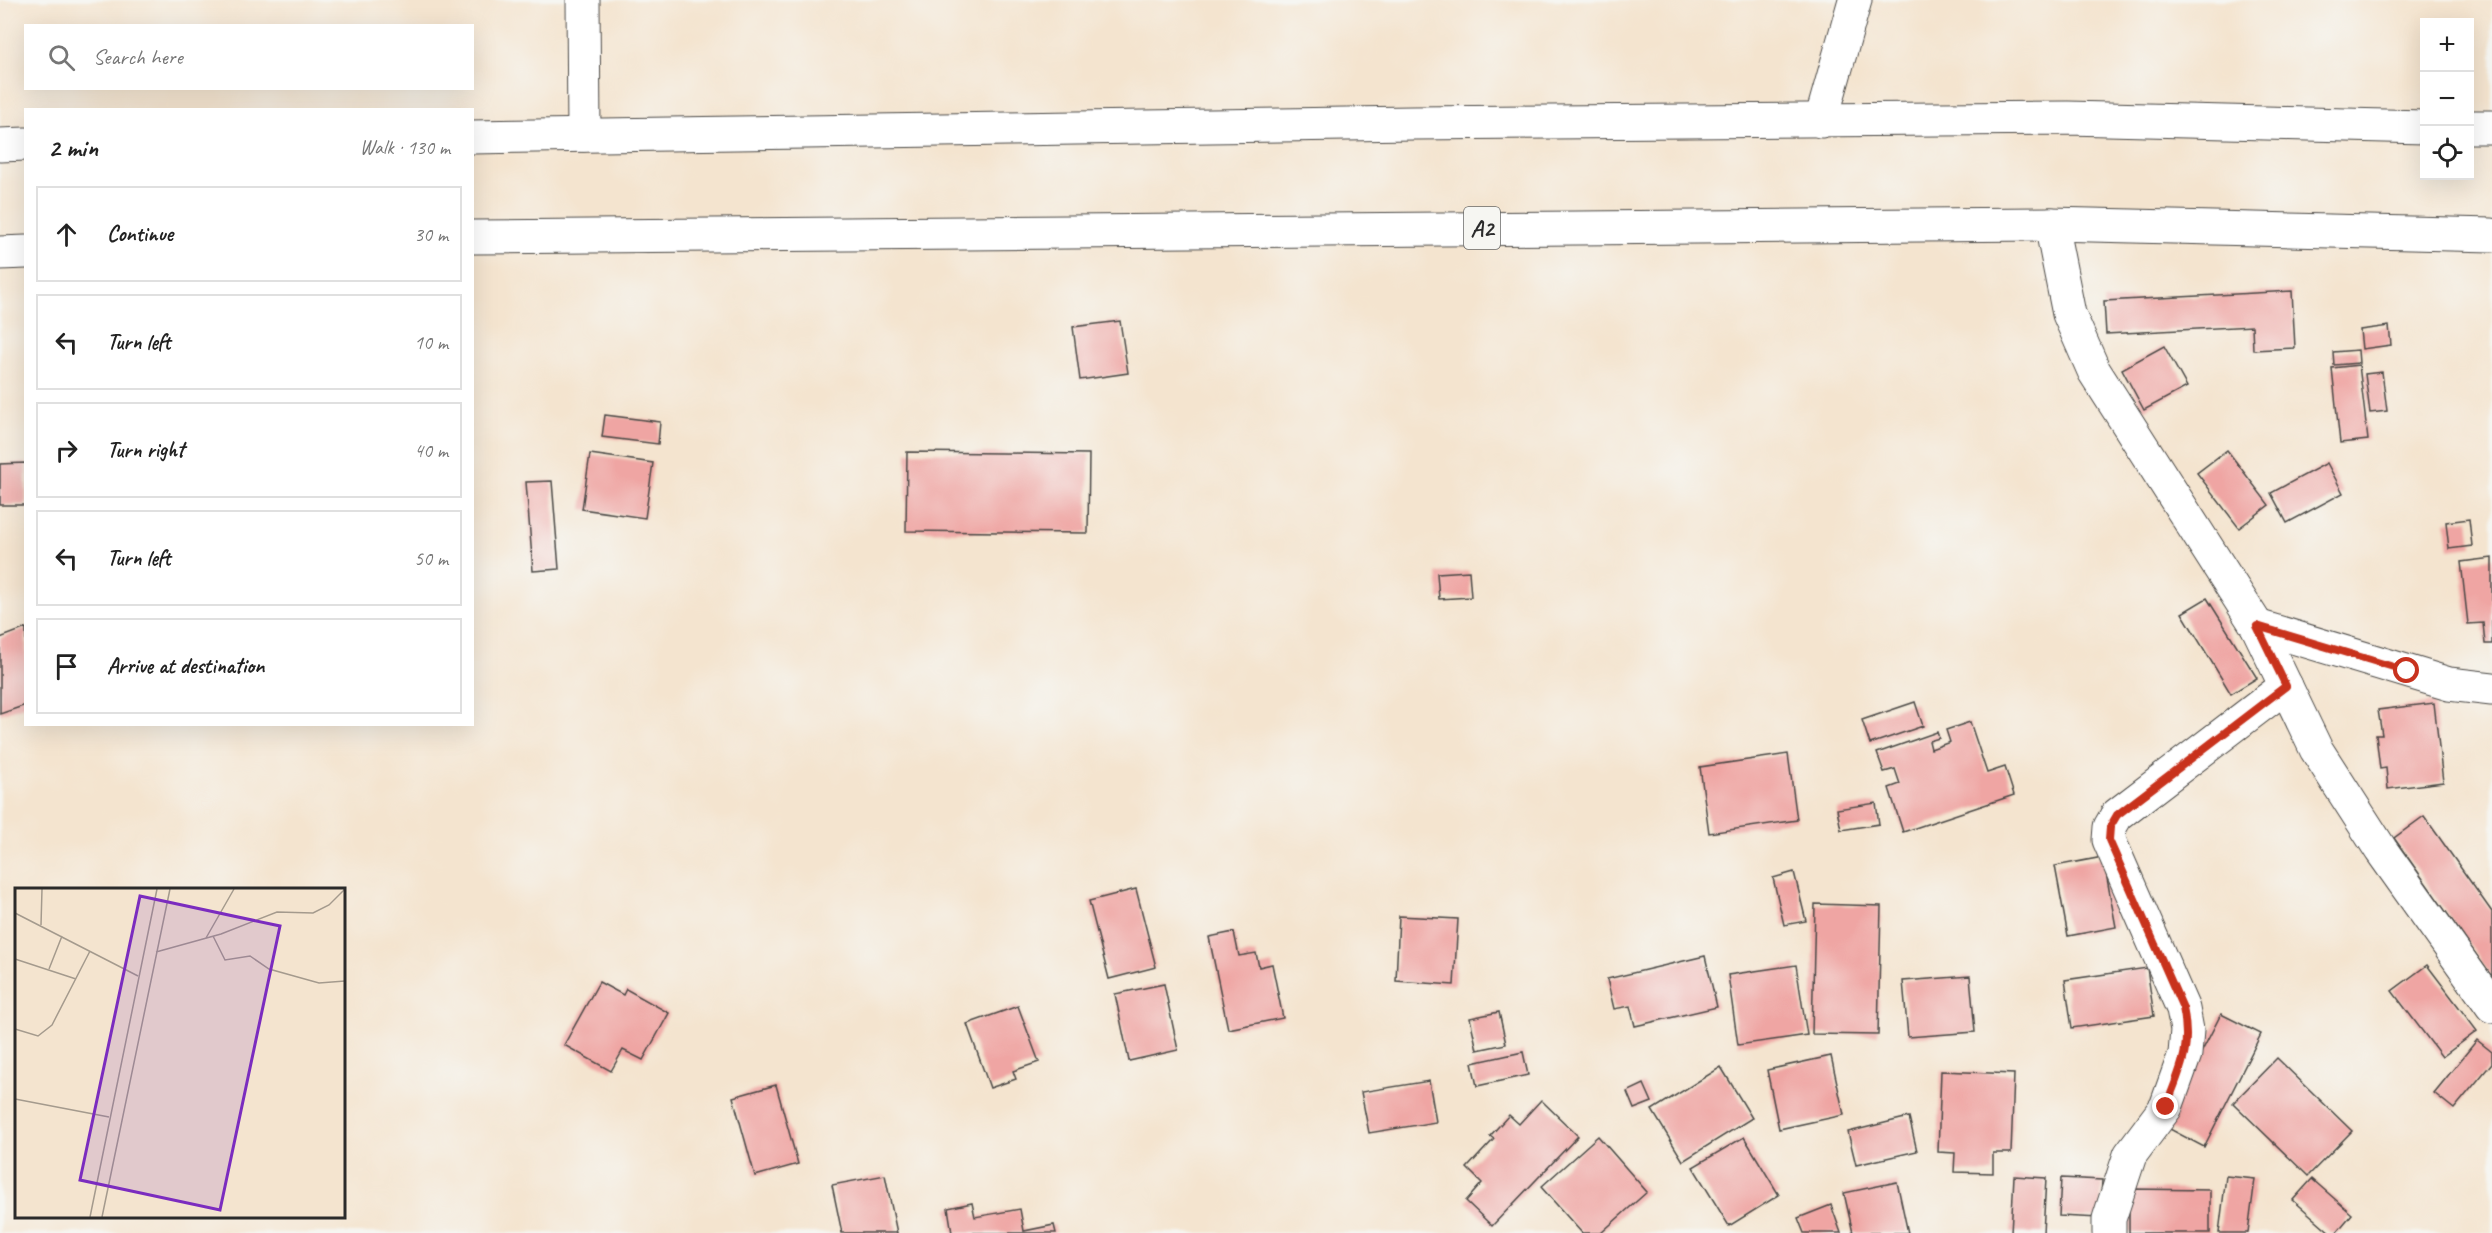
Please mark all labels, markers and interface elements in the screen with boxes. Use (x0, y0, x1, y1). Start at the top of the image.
map controls (2420, 18, 2474, 180)
button: + (2420, 18, 2474, 72)
search box (24, 24, 474, 90)
icon: search (45, 41, 78, 74)
text: Search here (93, 43, 183, 71)
button: − (2420, 72, 2474, 126)
button: locate (2420, 126, 2474, 180)
text: 2 min (48, 131, 98, 164)
text: Walk · 130 m (360, 135, 450, 160)
road number: A2 (1464, 207, 1500, 249)
icon: ahead (50, 218, 83, 251)
text: Continue (107, 220, 173, 248)
text: 30 m (414, 222, 448, 247)
icon: left (50, 326, 83, 359)
text: Turn left (107, 328, 171, 356)
text: 10 m (414, 330, 448, 355)
icon: right (50, 434, 83, 467)
text: Turn right (107, 436, 184, 464)
text: 40 m (414, 438, 448, 463)
icon: left (50, 542, 83, 575)
text: Turn left (107, 544, 171, 572)
text: 50 m (414, 546, 448, 571)
icon: arrive (50, 650, 83, 683)
text: Arrive at destination (107, 652, 264, 680)
route start (2393, 657, 2419, 683)
inset map (15, 888, 345, 1218)
route end (2152, 1093, 2178, 1119)

